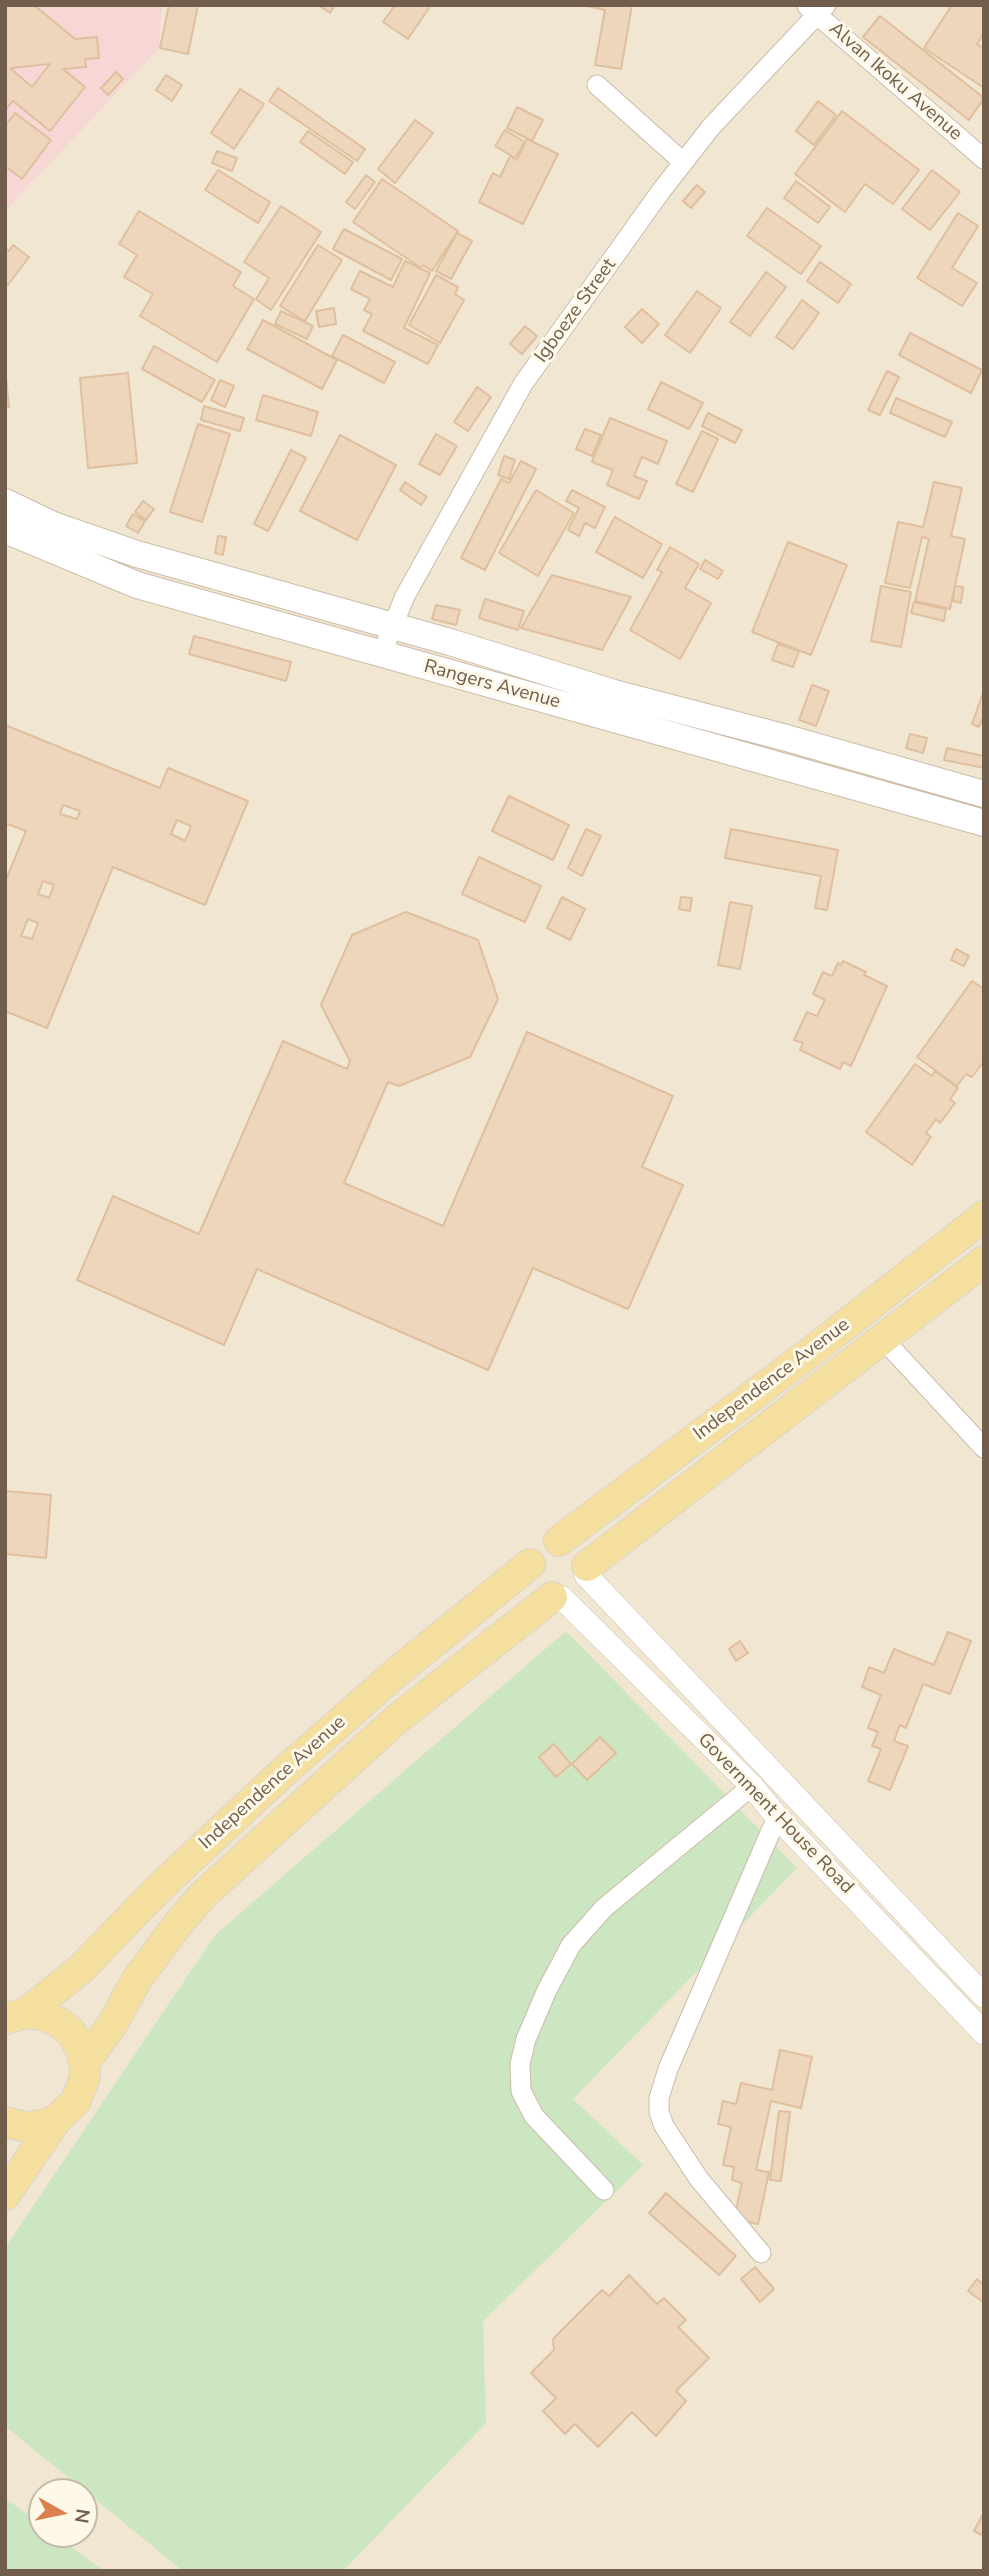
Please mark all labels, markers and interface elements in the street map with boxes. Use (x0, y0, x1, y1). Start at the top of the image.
street label: Alvan Ikoku Avenue (824, 18, 966, 146)
street label: Igboeze Street (531, 254, 621, 368)
street label: Rangers Avenue (421, 656, 563, 714)
street label: Independence Avenue (690, 1314, 854, 1446)
street label: Independence Avenue (195, 1711, 351, 1855)
street label: Government House Road (692, 1729, 858, 1899)
north arrow (28, 2478, 98, 2548)
text: N (68, 2507, 96, 2525)

